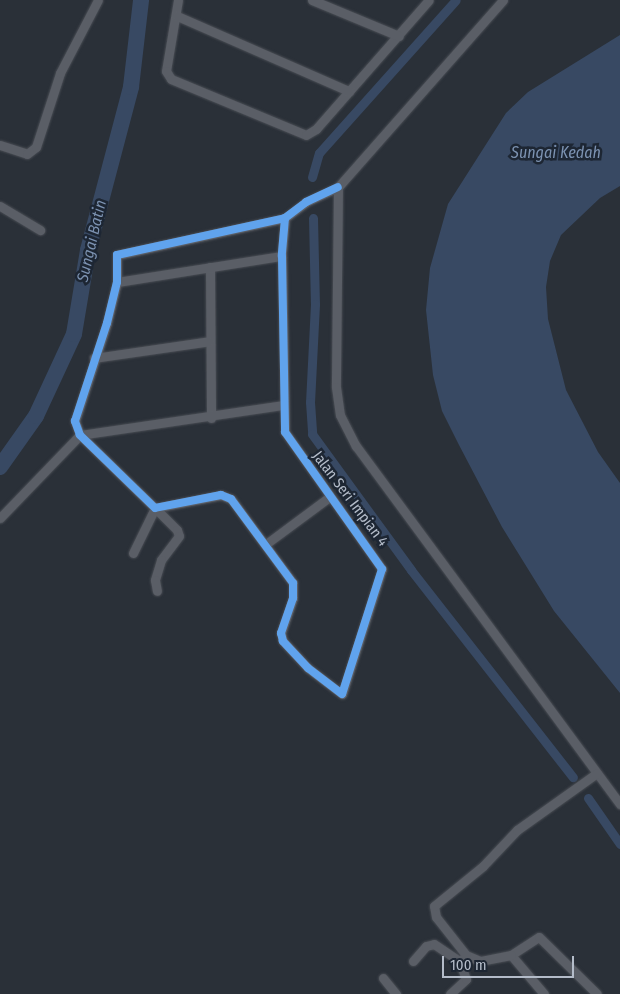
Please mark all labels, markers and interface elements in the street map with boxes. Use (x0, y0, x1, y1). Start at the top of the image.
water label: Sungai Kedah (511, 143, 601, 163)
water label: Sungai Batin (73, 198, 111, 284)
street label: Jalan Seri Impian 4 (308, 448, 392, 550)
scale bar (445, 946, 578, 978)
text: 100 m (450, 956, 487, 974)

